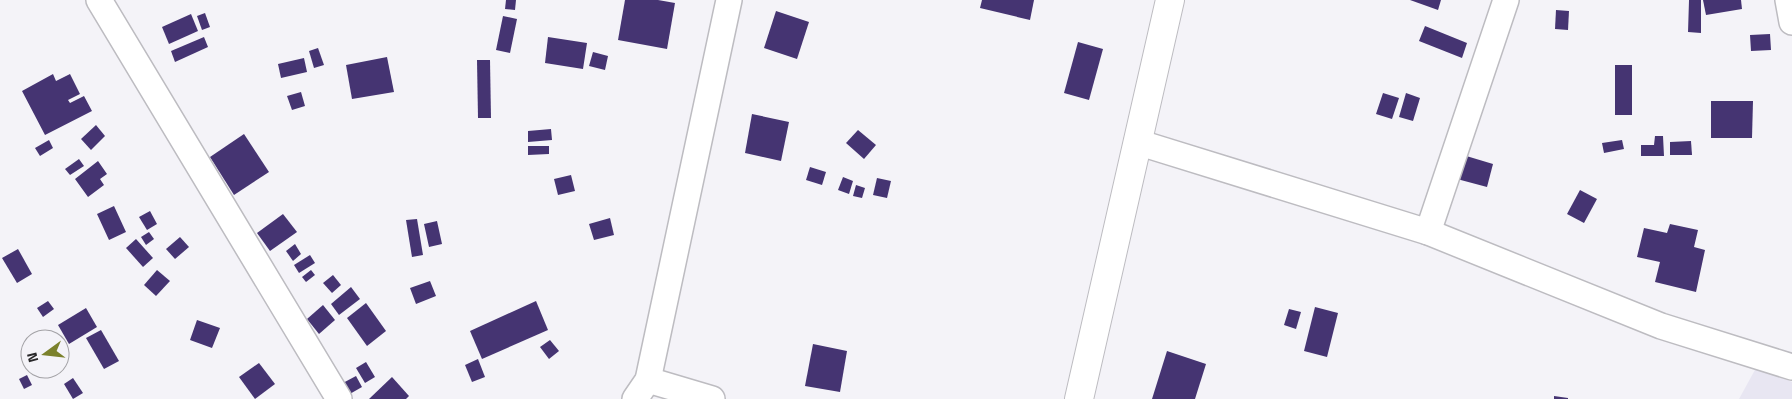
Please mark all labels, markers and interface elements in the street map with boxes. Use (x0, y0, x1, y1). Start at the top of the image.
north arrow (20, 329, 70, 379)
text: N (21, 350, 43, 365)

